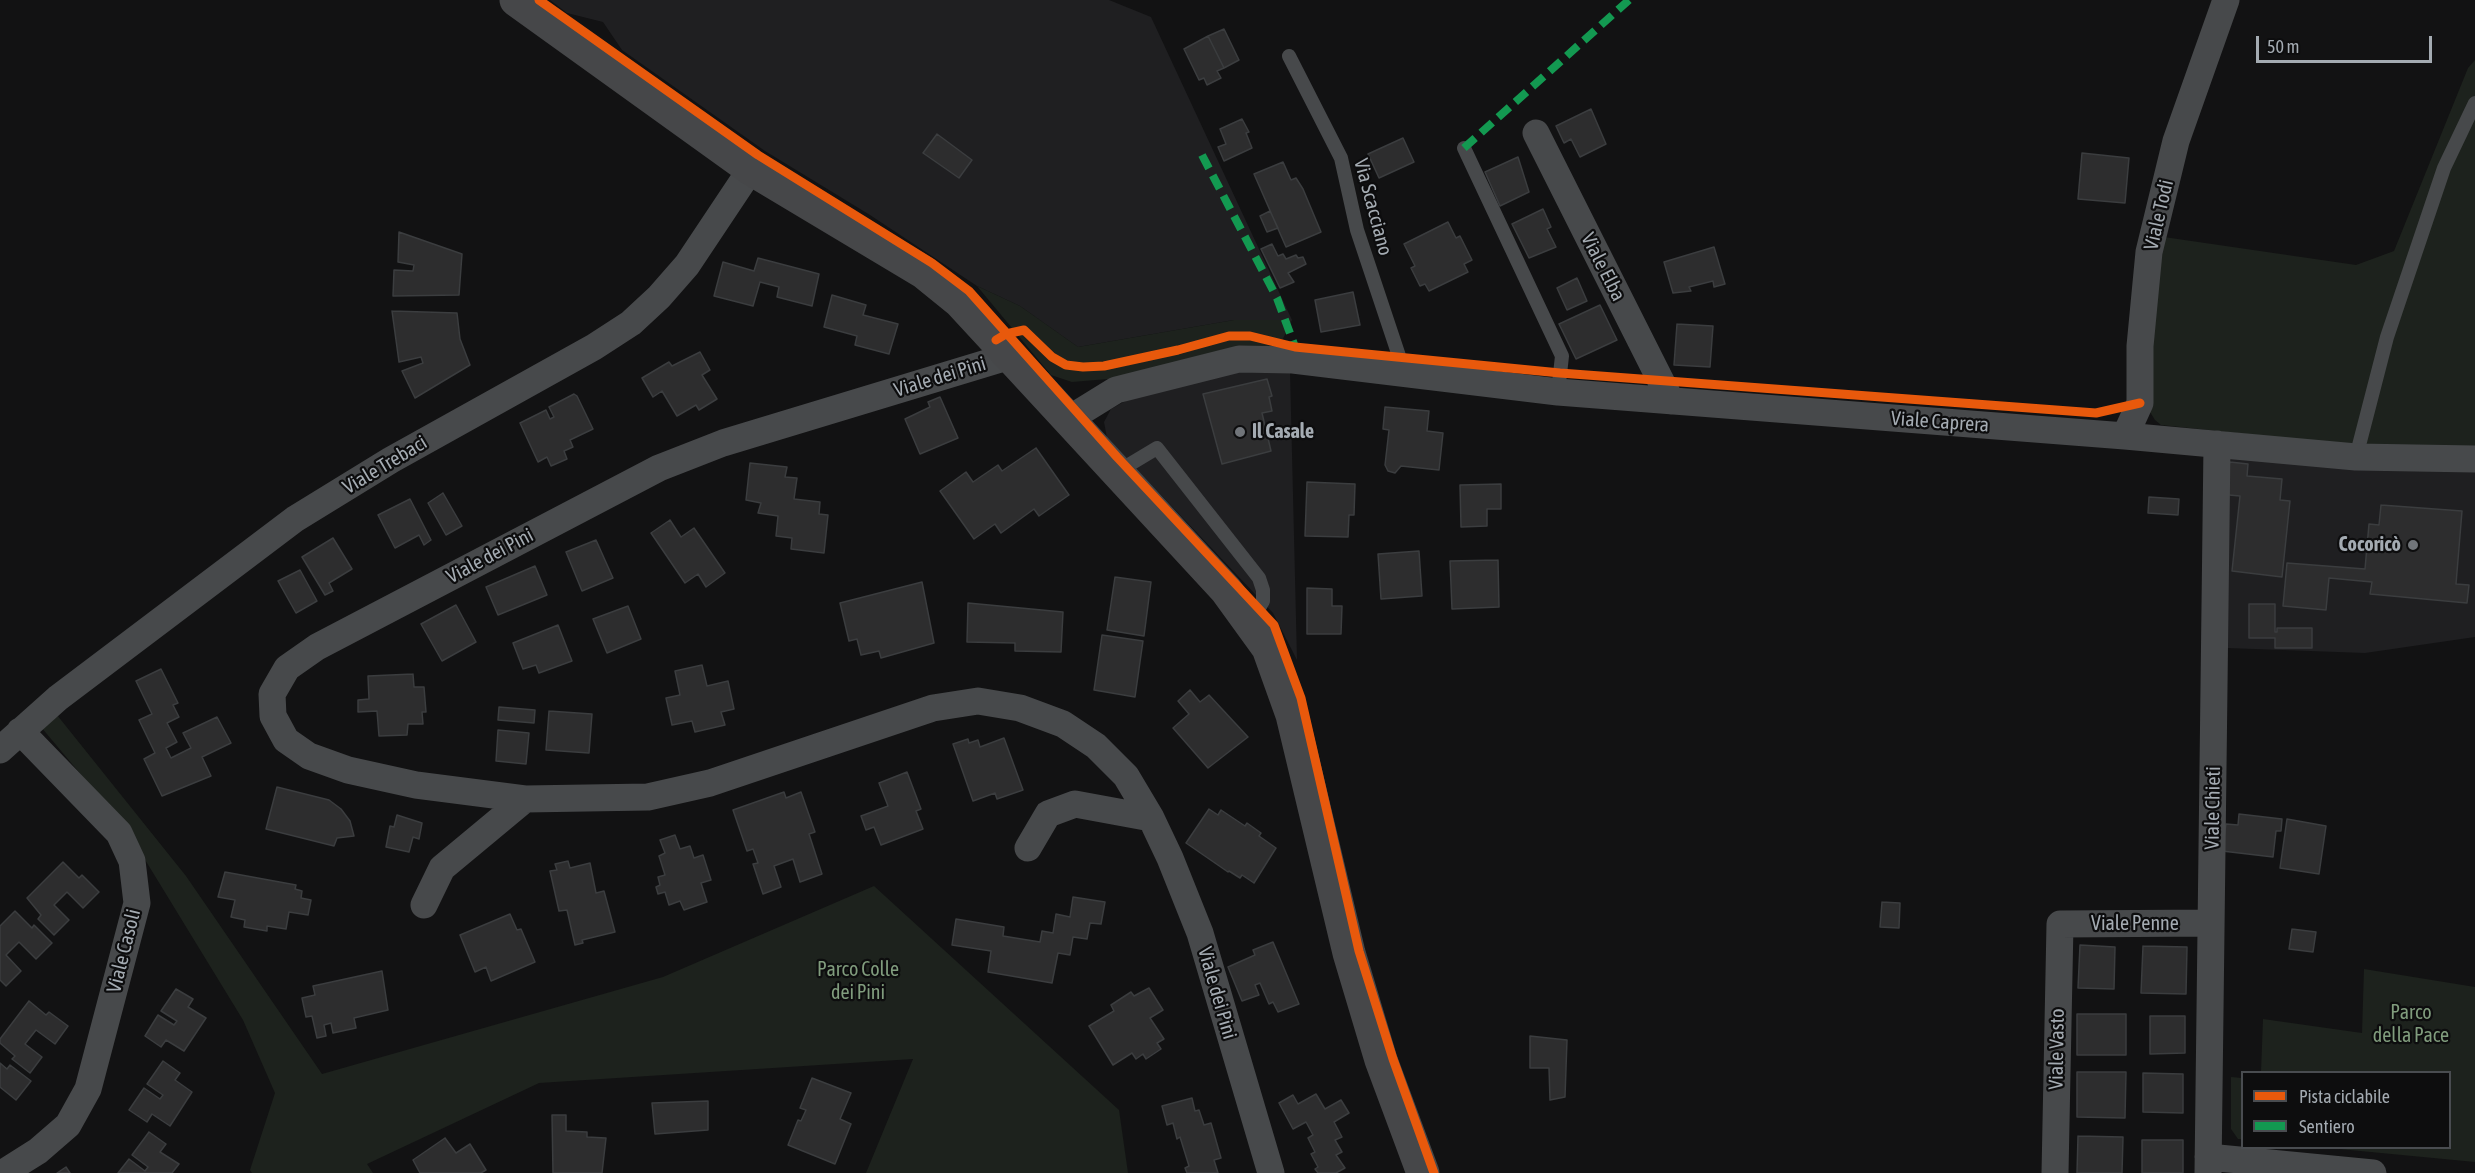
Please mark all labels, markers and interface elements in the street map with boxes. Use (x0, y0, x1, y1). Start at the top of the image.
scale bar (2259, 24, 2434, 62)
text: 50 m (2267, 36, 2299, 57)
street label: Via Scacciano (1349, 156, 1397, 258)
street label: Viale Todi (2139, 177, 2179, 253)
street label: Viale Elba (1576, 229, 1630, 305)
street label: Viale dei Pini (891, 352, 989, 402)
street label: Viale Caprera (1890, 407, 1990, 437)
place label: Il Casale (1252, 420, 1314, 444)
marker: Il Casale (1233, 425, 1247, 439)
street label: Viale Trebaci (339, 431, 431, 499)
street label: Viale dei Pini (443, 523, 537, 589)
place label: Cocoricò (2339, 533, 2401, 557)
marker: Cocoricò (2406, 538, 2420, 552)
street label: Viale Chieti (2200, 766, 2226, 850)
street label: Viale Casoli (102, 907, 146, 995)
street label: Viale Penne (2091, 912, 2179, 936)
street label: Viale dei Pini (1192, 944, 1242, 1042)
park label: Parco Colle dei Pini (817, 958, 899, 1005)
park label: Parco della Pace (2373, 1001, 2449, 1048)
street label: Viale Vasto (2044, 1008, 2070, 1090)
legend (2241, 1071, 2451, 1149)
text: Pista ciclabile (2299, 1086, 2390, 1107)
text: Sentiero (2299, 1116, 2355, 1137)

